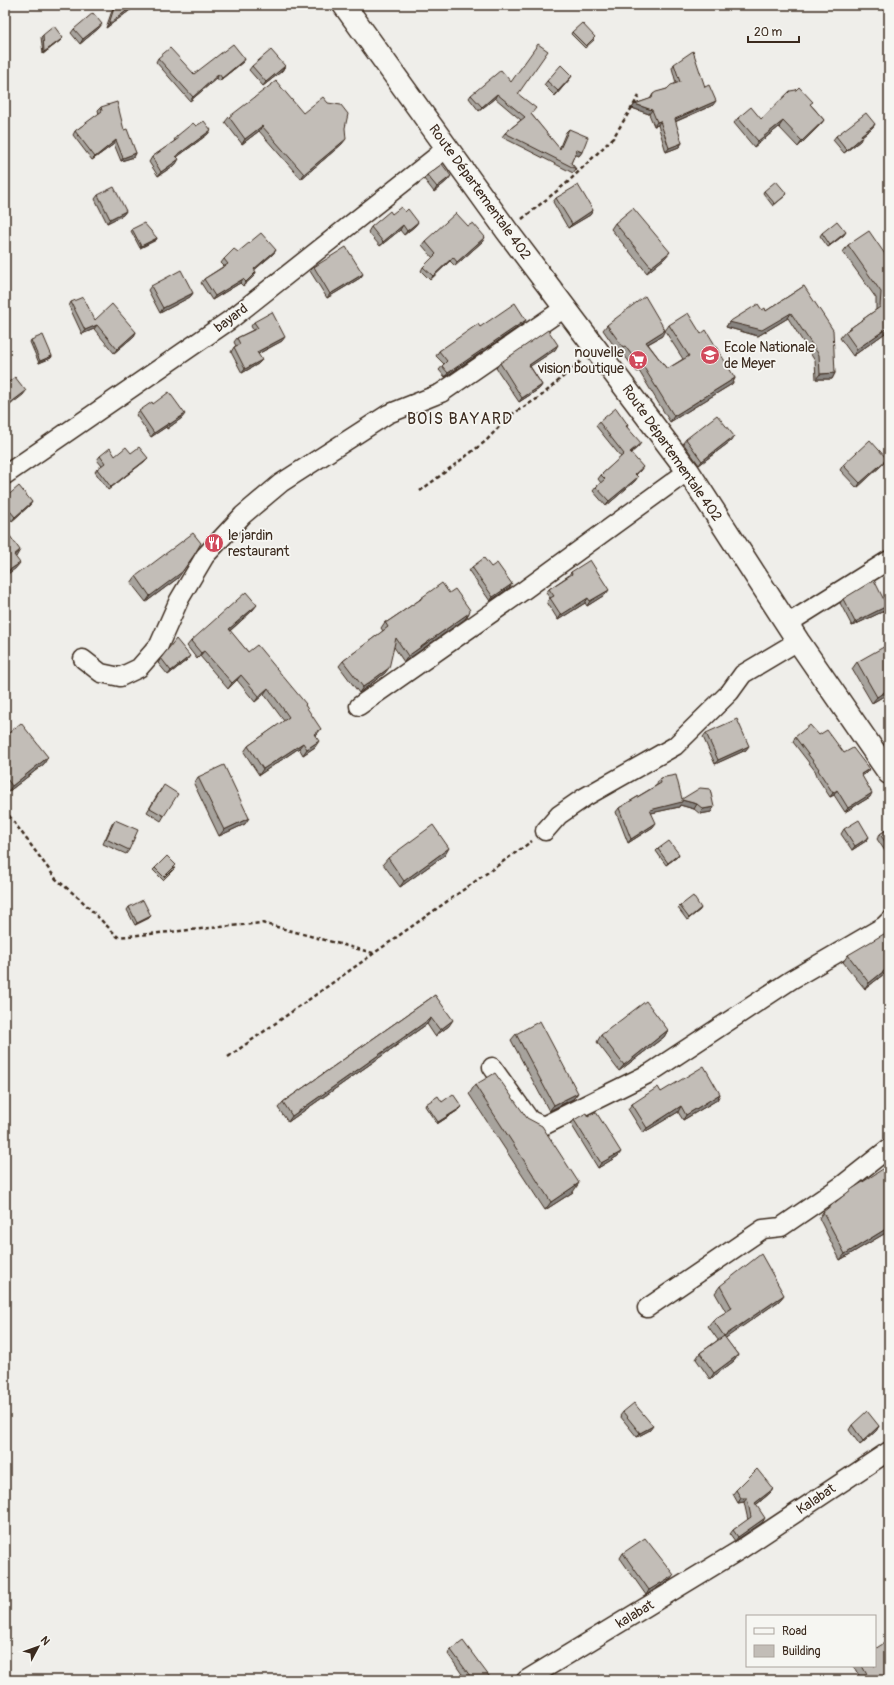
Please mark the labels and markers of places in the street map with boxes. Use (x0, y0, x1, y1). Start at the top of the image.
place label: Ecole Nationale de Meyer (724, 339, 815, 372)
place label: nouvelle vision boutique (537, 344, 624, 377)
school or university icon: Ecole Nationale de Meyer (699, 344, 721, 366)
supermarket icon: nouvelle vision boutique (627, 349, 649, 371)
place label: le jardin restaurant (228, 527, 290, 560)
restaurant icon: le jardin restaurant (203, 532, 225, 554)

